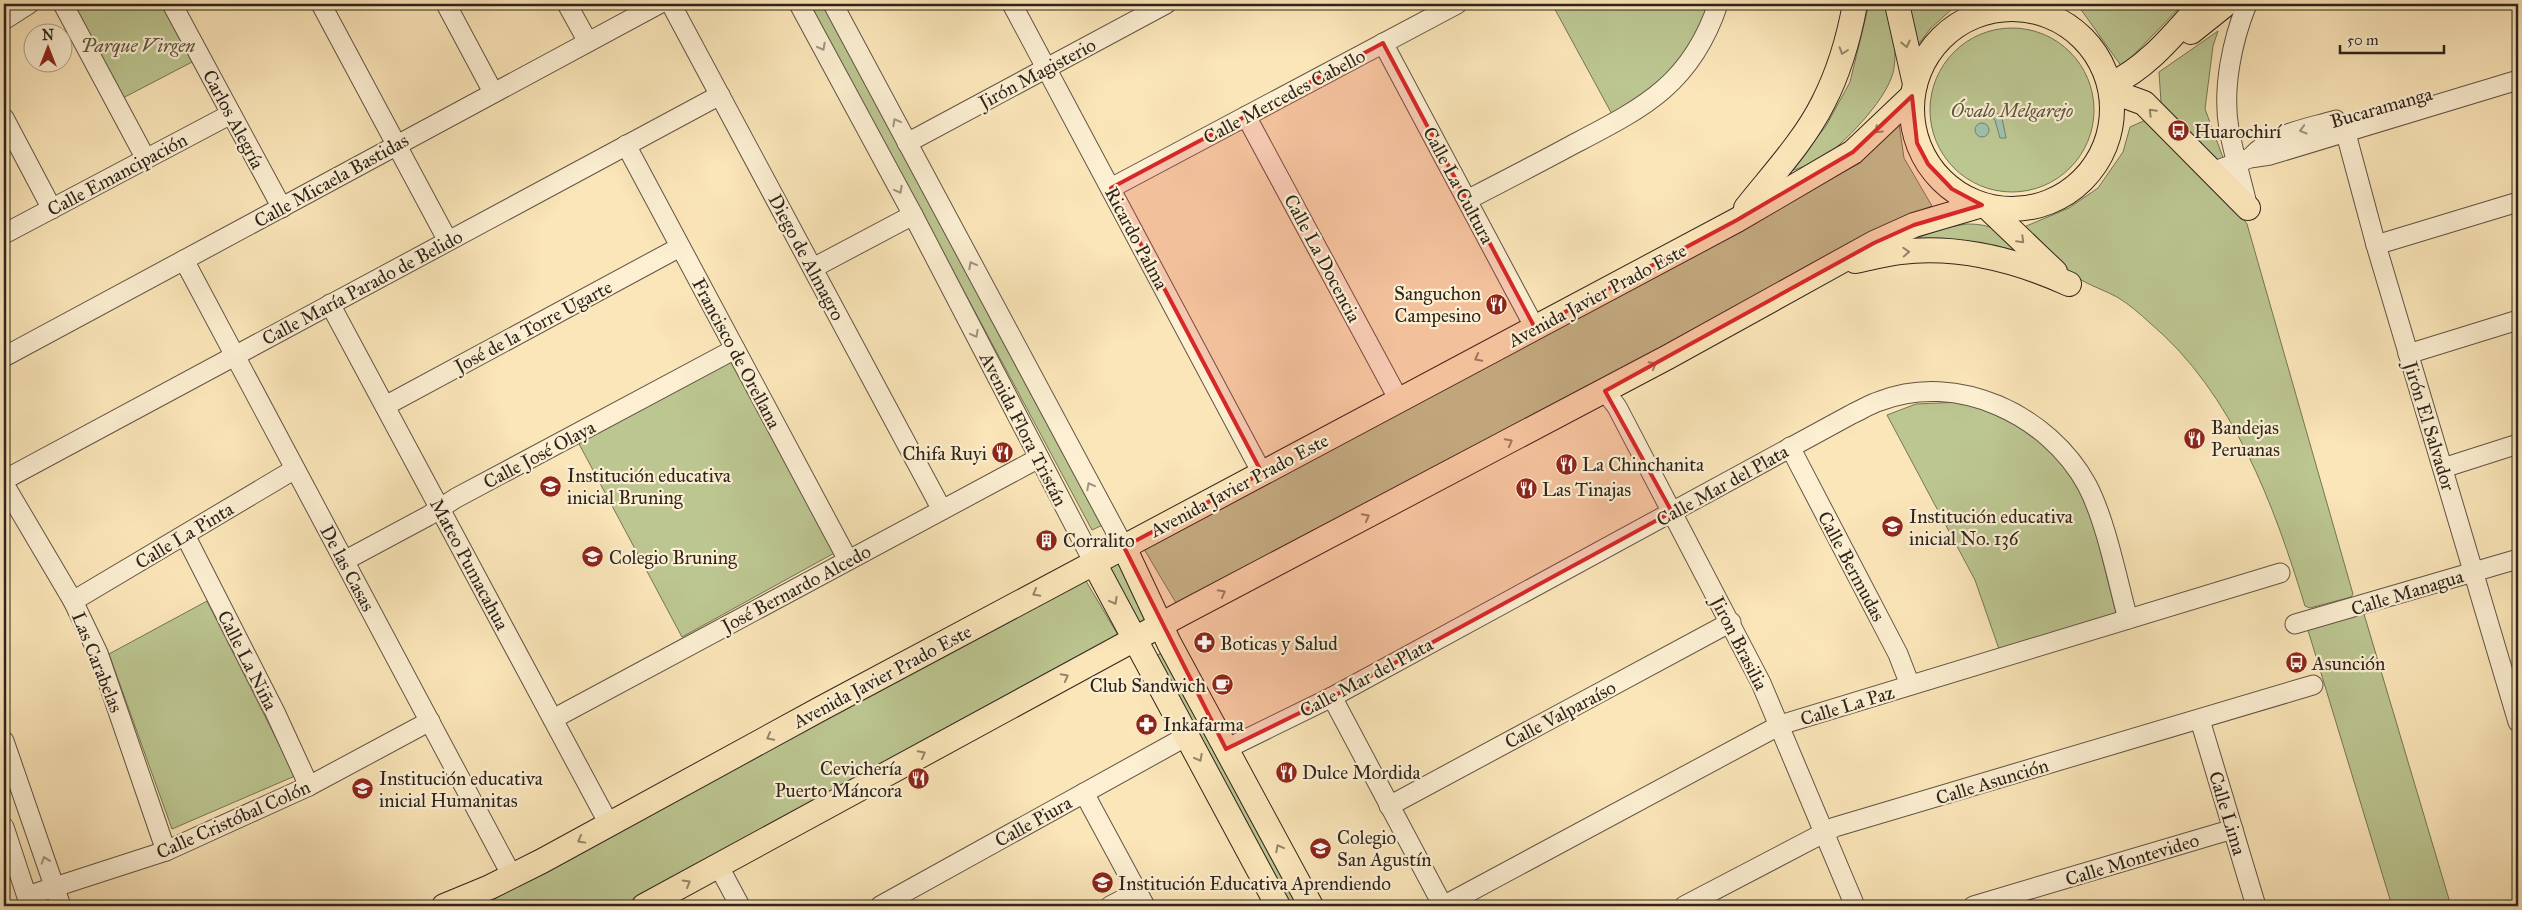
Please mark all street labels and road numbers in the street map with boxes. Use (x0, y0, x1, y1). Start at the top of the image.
street label: Jirón Magisterio (973, 33, 1100, 116)
street label: Calle Mercedes Cabello (1199, 44, 1369, 149)
street label: Carlos Alegría (197, 66, 270, 174)
street label: Bucaramanga (2327, 82, 2436, 134)
street label: Calle La Cultura (1418, 123, 1500, 249)
street label: Calle Emancipación (43, 128, 191, 221)
street label: Calle Micaela Bastidas (250, 128, 413, 232)
street label: Ricardo Palma (1100, 183, 1174, 294)
street label: Diego de Almagro (763, 190, 850, 325)
street label: Calle La Docencia (1279, 190, 1366, 327)
street label: Calle María Parado de Belido (258, 225, 467, 350)
street label: Avenida Javier Prado Este (1503, 239, 1691, 354)
street label: Francisco de Orellana (687, 274, 786, 433)
street label: José de la Torre Ugarte (449, 275, 617, 380)
street label: Avenida Flora Tristán (974, 348, 1072, 510)
street label: Jirón El Salvador (2397, 357, 2460, 495)
street label: Calle José Olaya (479, 415, 600, 494)
street label: Avenida Javier Prado Este (1145, 429, 1333, 544)
street label: Calle Mar del Plata (1652, 439, 1793, 531)
street label: Mateo Pumacahua (425, 495, 514, 635)
street label: Calle La Pinta (131, 497, 238, 574)
street label: Calle Bermudas (1813, 507, 1890, 625)
street label: De las Casas (315, 521, 380, 615)
street label: José Bernardo Alcedo (716, 539, 875, 639)
street label: Calle Managua (2348, 564, 2467, 621)
street label: Jiron Brasilia (1704, 591, 1773, 695)
street label: Calle La Niña (213, 606, 283, 715)
street label: Las Carabelas (67, 609, 128, 716)
street label: Avenida Javier Prado Este (788, 620, 976, 735)
street label: Calle Mar del Plata (1296, 632, 1438, 722)
street label: Calle Valparaíso (1501, 675, 1620, 753)
street label: Calle La Paz (1798, 680, 1897, 731)
street label: Calle Asunción (1933, 753, 2051, 810)
street label: Calle Lima (2204, 768, 2251, 859)
street label: Calle Cristóbal Colón (153, 775, 314, 864)
street label: Calle Piura (991, 790, 1077, 852)
street label: Calle Montevideo (2063, 828, 2202, 891)

